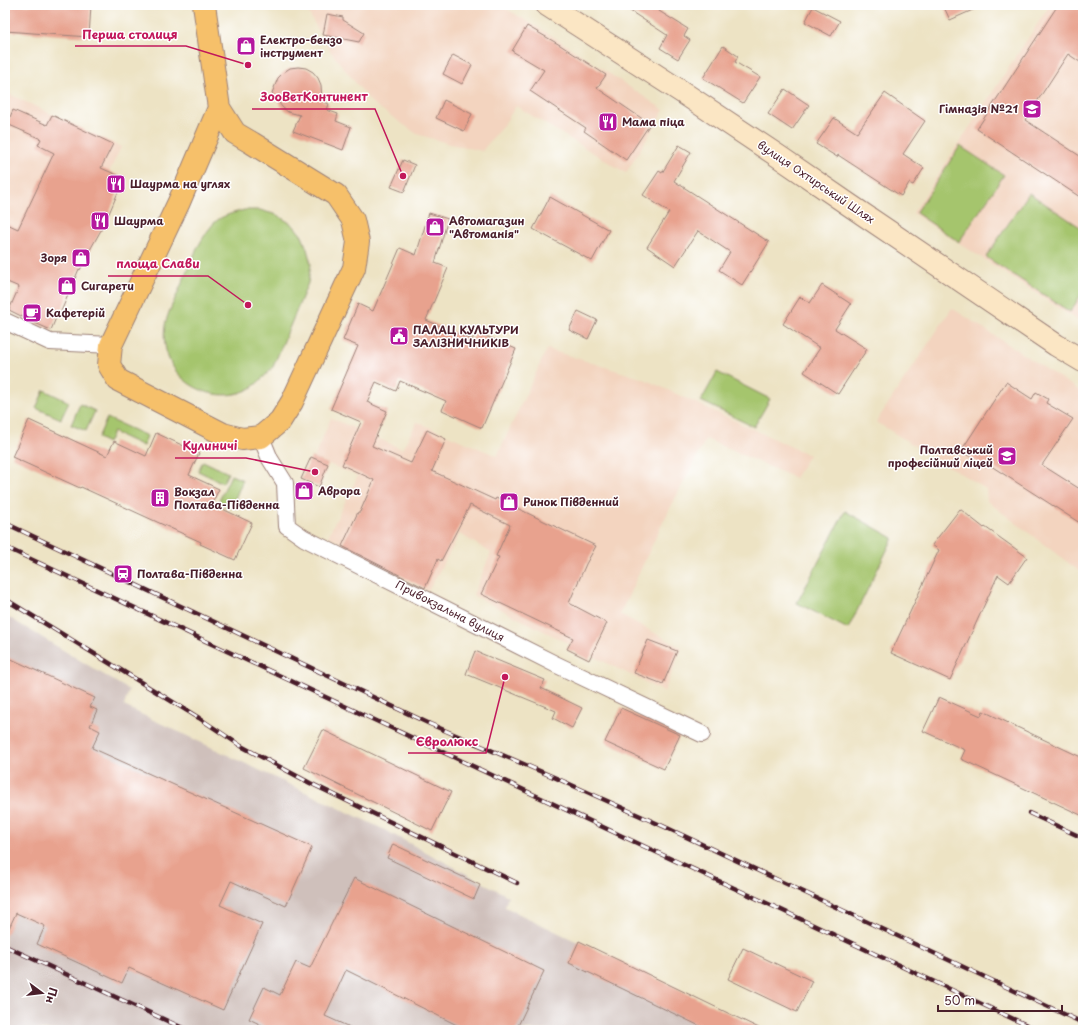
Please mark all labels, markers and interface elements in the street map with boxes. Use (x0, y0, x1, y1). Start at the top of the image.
callout: Перша столиця (75, 22, 186, 46)
text: Перша столиця (82, 25, 178, 43)
place label: Електро-бензо інструмент (260, 31, 343, 61)
shop icon: Електро-бензо інструмент (235, 35, 257, 57)
callout: ЗооВетКонтинент (252, 85, 375, 109)
text: ЗооВетКонтинент (259, 87, 368, 105)
school or university icon: Гімназія №21 (1021, 98, 1043, 120)
place label: Гімназія №21 (939, 100, 1018, 117)
restaurant icon: Мама піца (597, 111, 619, 133)
place label: Мама піца (622, 113, 685, 130)
street label: вулиця Охтирський Шлях (754, 136, 879, 227)
restaurant icon: Шаурма на углях (105, 173, 127, 195)
place label: Шаурма на углях (130, 175, 230, 192)
restaurant icon: Шаурма (89, 210, 111, 232)
place label: Шаурма (114, 212, 164, 229)
place label: Автомагазин "Автоманія" (449, 212, 525, 242)
shop icon: Автомагазин "Автоманія" (424, 216, 446, 238)
shop icon: Зоря (70, 247, 92, 269)
place label: Зоря (40, 249, 67, 266)
callout: площа Слави (108, 252, 208, 276)
text: площа Слави (116, 254, 200, 272)
shop icon: Сигарети (56, 275, 78, 297)
place label: Сигарети (81, 277, 134, 294)
cafe icon: Кафетерій (21, 302, 43, 324)
place label: Кафетерій (46, 304, 105, 321)
place label: ПАЛАЦ КУЛЬТУРИ ЗАЛIЗНИЧНИКIВ (412, 321, 519, 351)
public building icon: ПАЛАЦ КУЛЬТУРИ ЗАЛIЗНИЧНИКIВ (388, 325, 410, 347)
callout: Кулиничі (175, 434, 246, 458)
text: Кулиничі (182, 436, 238, 454)
place label: Полтавський професійний ліцей (888, 441, 993, 471)
school or university icon: Полтавський професійний ліцей (996, 445, 1018, 467)
shop icon: Аврора (293, 480, 315, 502)
place label: Аврора (317, 482, 361, 499)
place label: Вокзал Полтава-Південна (174, 483, 280, 513)
building icon: Вокзал Полтава-Південна (149, 487, 171, 509)
shop icon: Ринок Південний (498, 491, 520, 513)
place label: Ринок Південний (523, 493, 619, 510)
station icon: Полтава-Південна (112, 563, 134, 585)
place label: Полтава-Південна (137, 565, 243, 582)
street label: Привокзальна вулиця (393, 576, 508, 645)
callout: Євролюкс (408, 729, 486, 753)
text: Євролюкс (416, 732, 479, 750)
north arrow (22, 973, 62, 1013)
text: Пн (42, 986, 62, 1006)
scale bar (938, 987, 1062, 1013)
text: 50 m (944, 991, 975, 1009)

